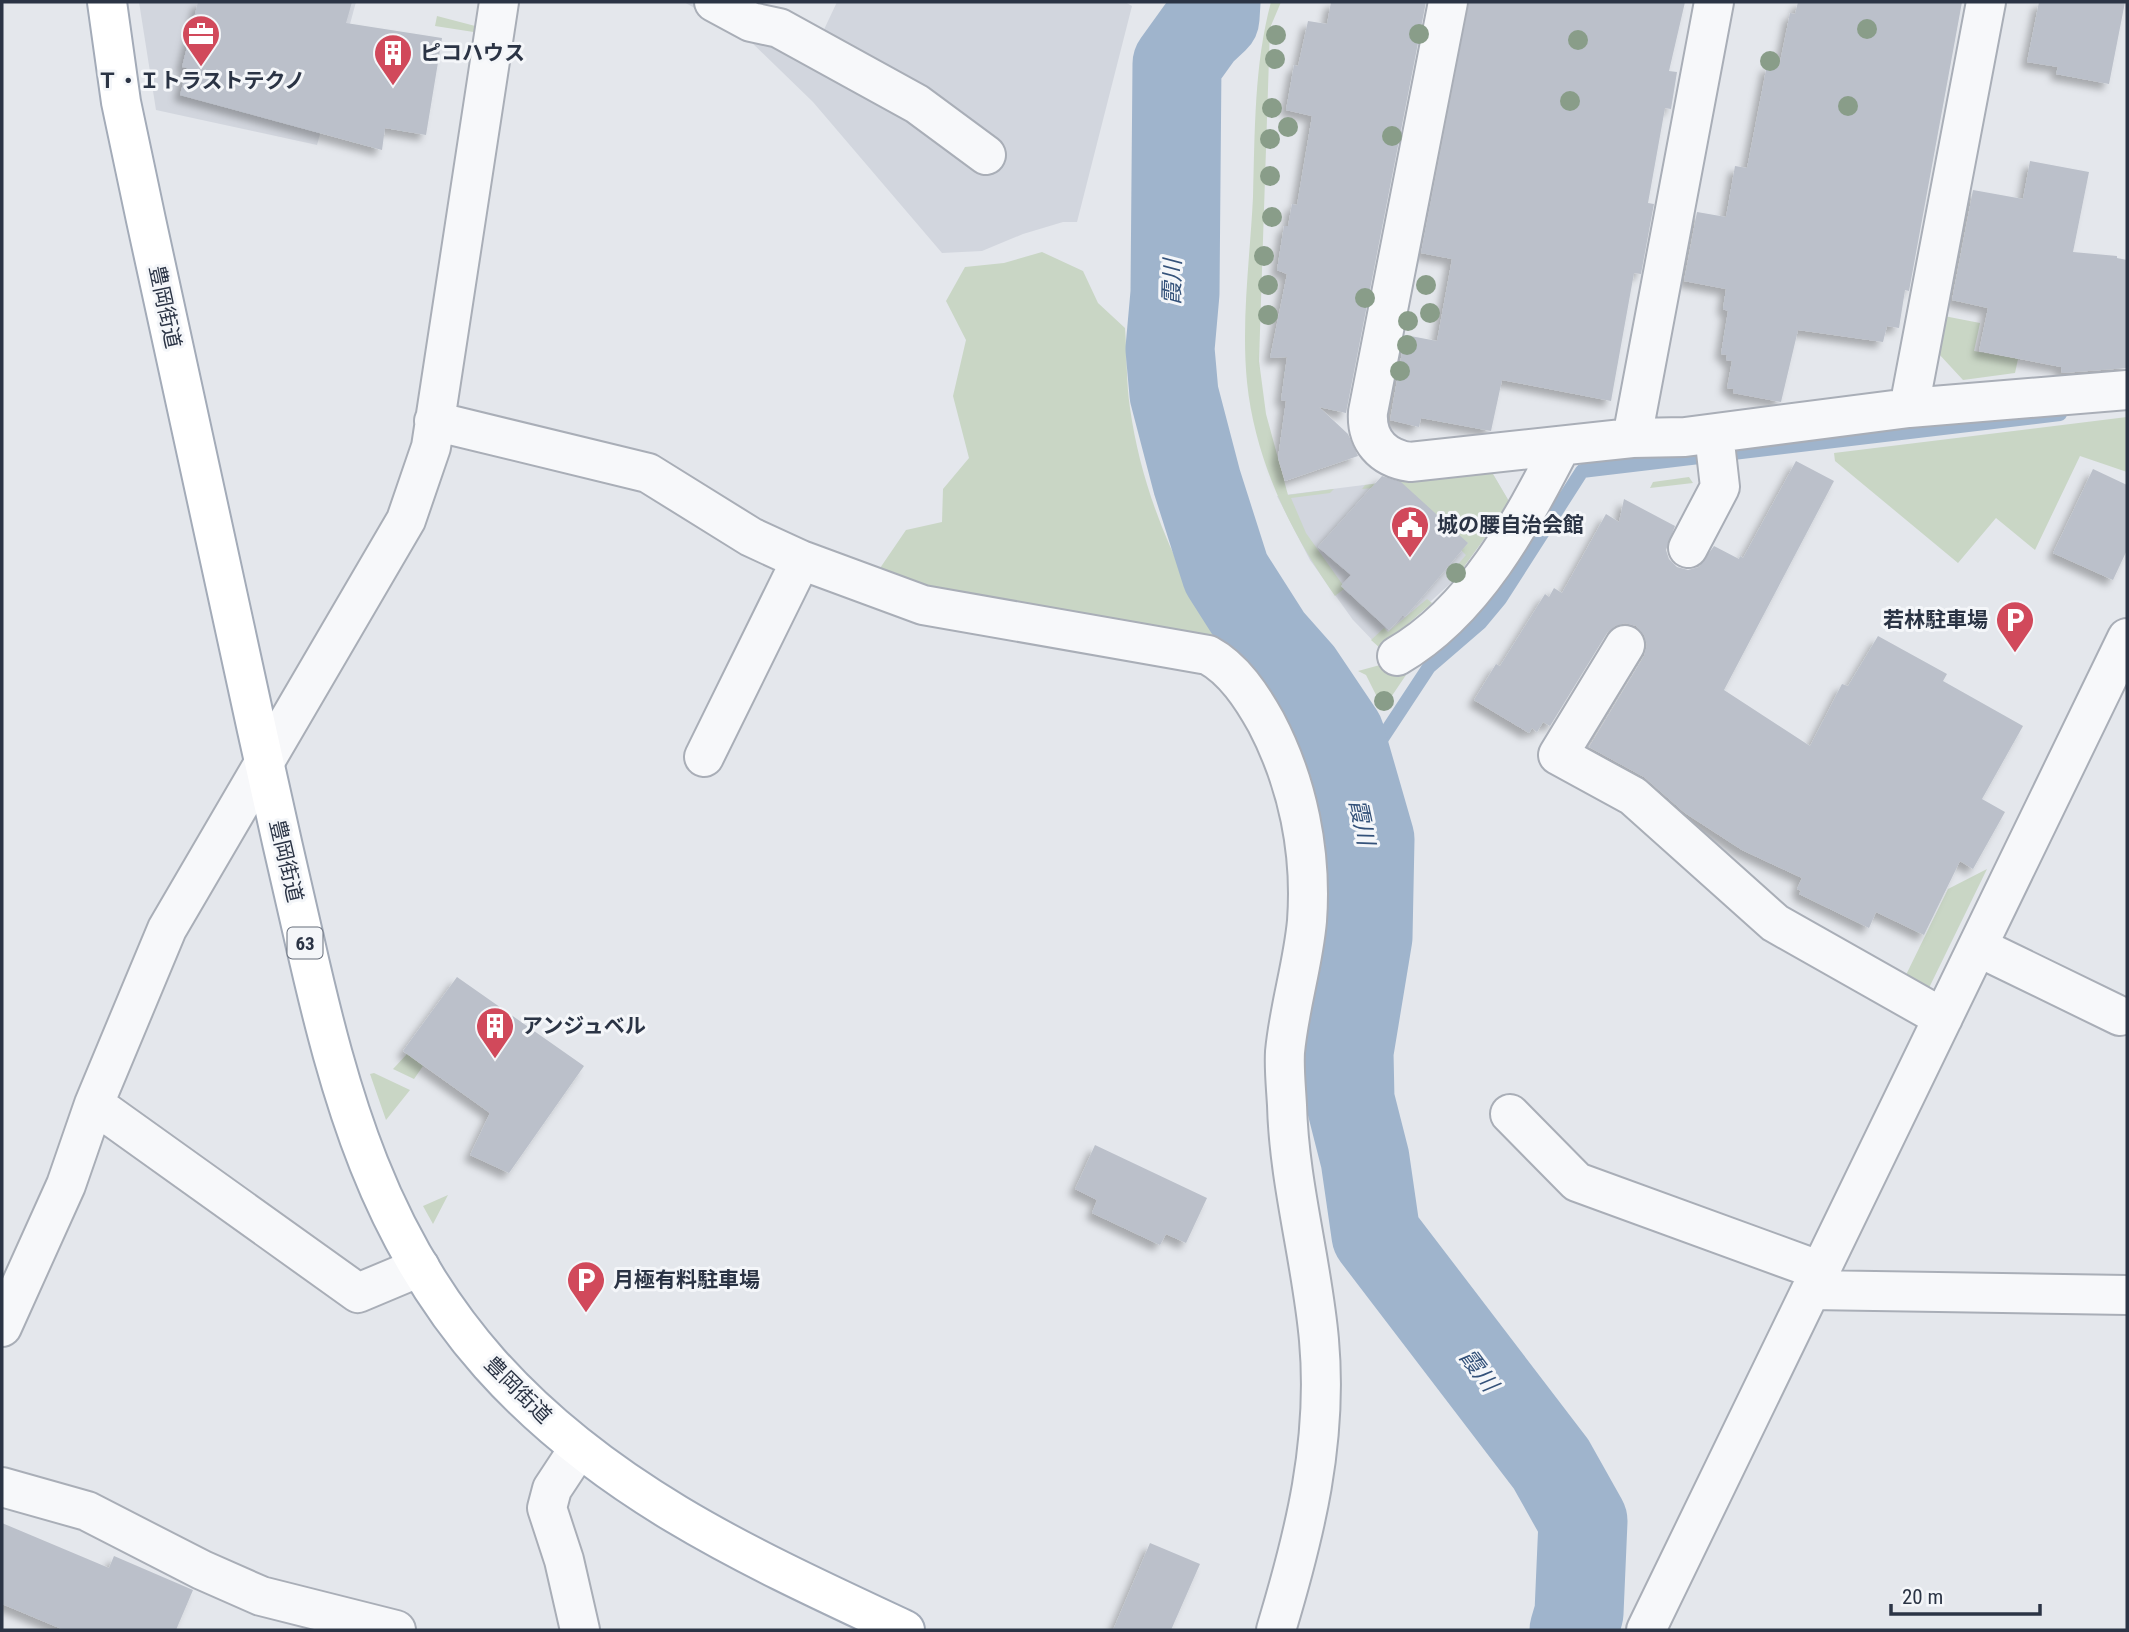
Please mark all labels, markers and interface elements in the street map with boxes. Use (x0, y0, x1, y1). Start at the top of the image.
office icon: Ｔ・Ｉトラストテクノ (180, 13, 222, 68)
building icon: ピコハウス (372, 32, 414, 87)
place label: ピコハウス (420, 41, 525, 65)
place label: Ｔ・Ｉトラストテクノ (97, 69, 305, 93)
water label: 霞川 (1159, 256, 1186, 305)
street label: 豊岡街道 (145, 263, 185, 351)
public building icon: 城の腰自治会館 (1389, 504, 1431, 559)
place label: 城の腰自治会館 (1437, 513, 1584, 537)
parking icon: 若林駐車場 (1994, 599, 2036, 654)
place label: 若林駐車場 (1883, 608, 1988, 632)
water label: 霞川 (1344, 797, 1380, 850)
street label: 豊岡街道 (265, 817, 307, 905)
road number: 63 (288, 928, 322, 959)
building icon: アンジュベル (474, 1005, 516, 1060)
place label: アンジュベル (522, 1014, 646, 1038)
parking icon: 月極有料駐車場 (565, 1259, 607, 1314)
place label: 月極有料駐車場 (613, 1268, 760, 1292)
water label: 霞川 (1454, 1344, 1505, 1399)
street label: 豊岡街道 (480, 1352, 556, 1428)
scale bar (1891, 1572, 2040, 1616)
text: 20 m (1902, 1585, 1943, 1609)

